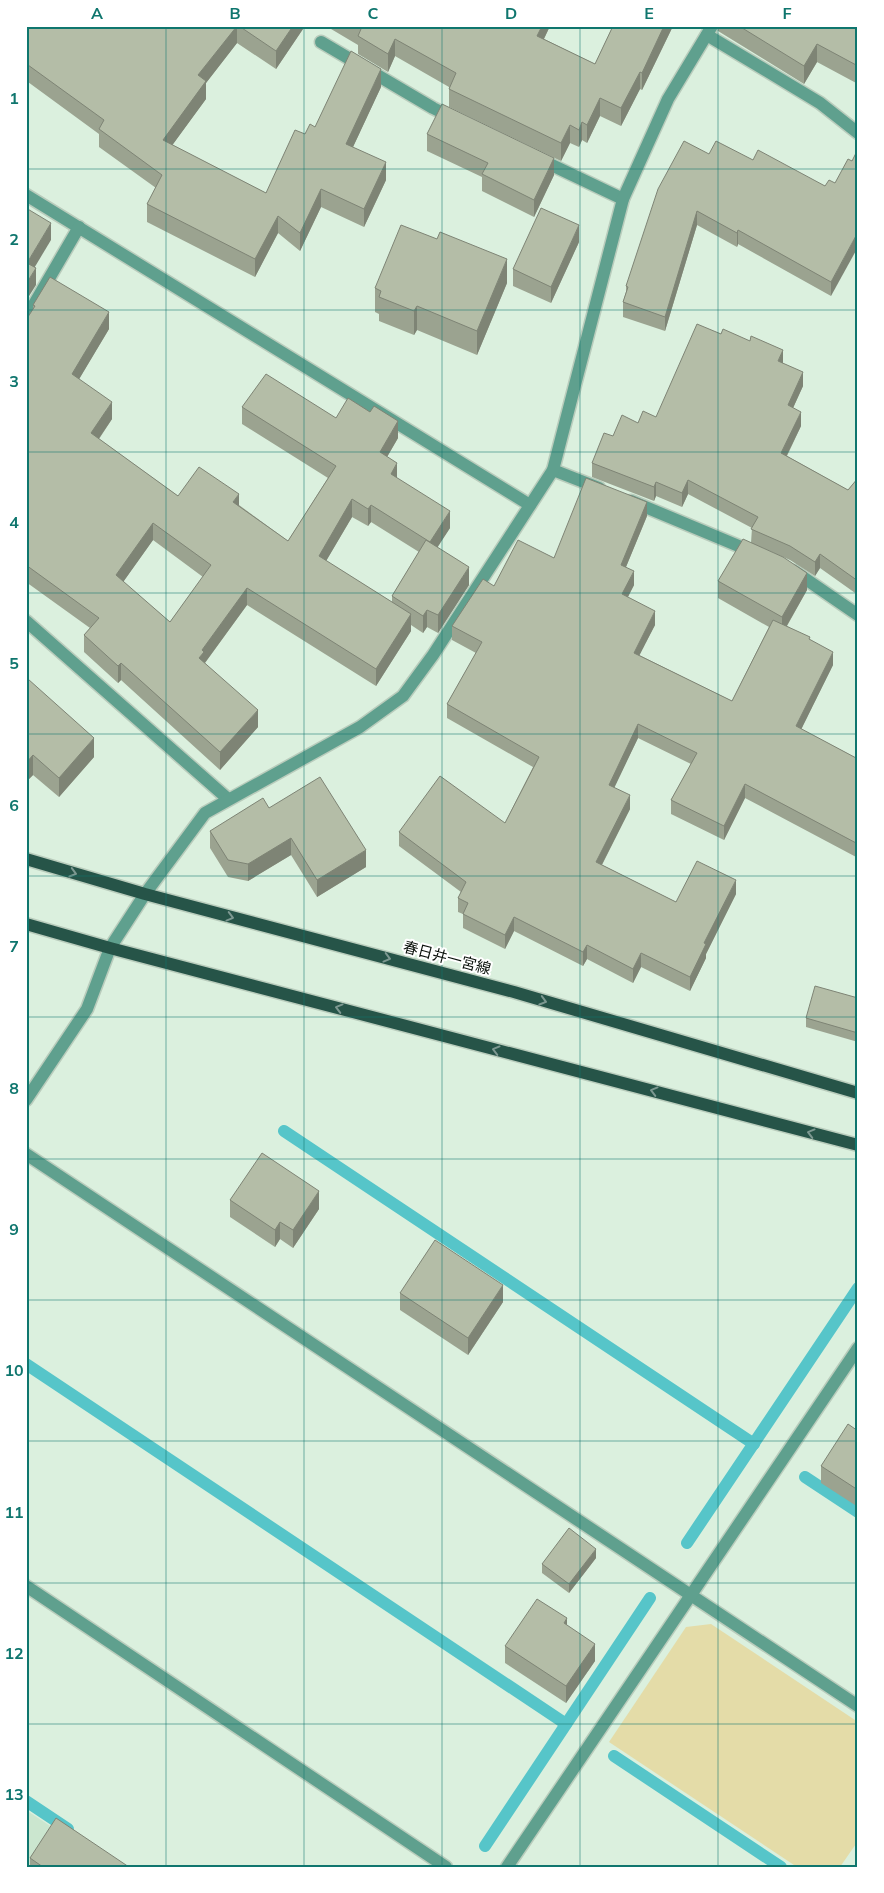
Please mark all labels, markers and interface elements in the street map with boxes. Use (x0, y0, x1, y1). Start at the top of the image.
text: A (91, 3, 103, 23)
text: B (229, 3, 241, 23)
text: C (368, 3, 379, 23)
text: D (505, 3, 517, 23)
text: E (644, 3, 654, 23)
text: F (782, 3, 792, 23)
text: 1 (9, 88, 19, 108)
text: 2 (9, 229, 19, 249)
text: 3 (9, 371, 19, 391)
text: 4 (9, 512, 19, 532)
text: 5 (9, 653, 19, 673)
text: 6 (9, 795, 19, 815)
one-way arrow (68, 868, 77, 878)
one-way arrow (225, 911, 234, 922)
text: 7 (9, 936, 19, 956)
street label: 春日井一宮線 (401, 937, 493, 978)
one-way arrow (382, 953, 390, 963)
one-way arrow (539, 995, 547, 1005)
one-way arrow (335, 1003, 344, 1014)
one-way arrow (492, 1045, 501, 1056)
text: 8 (9, 1078, 19, 1098)
one-way arrow (650, 1087, 658, 1097)
one-way arrow (806, 1128, 815, 1139)
text: 9 (9, 1219, 19, 1239)
text: 10 (4, 1360, 24, 1380)
text: 11 (4, 1502, 24, 1522)
text: 12 (4, 1643, 24, 1663)
text: 13 (4, 1784, 24, 1804)

